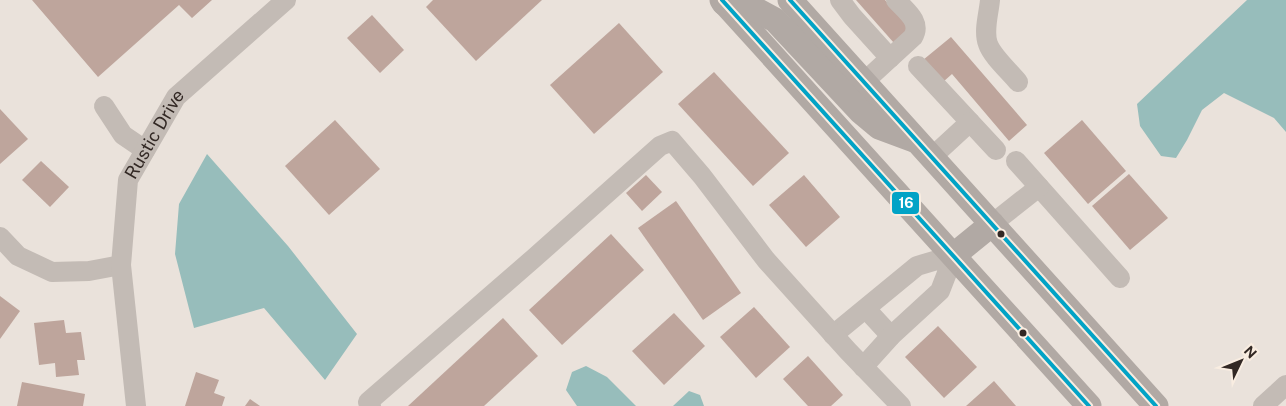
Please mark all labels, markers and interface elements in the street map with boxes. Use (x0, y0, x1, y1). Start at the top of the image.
street label: Rustic Drive (120, 84, 188, 182)
line badge: 16 (891, 191, 920, 215)
text: 16 (898, 195, 914, 211)
unlabelled marker (996, 229, 1006, 239)
unlabelled marker (1018, 328, 1028, 338)
north arrow (1216, 336, 1266, 386)
text: N (1241, 343, 1260, 362)

